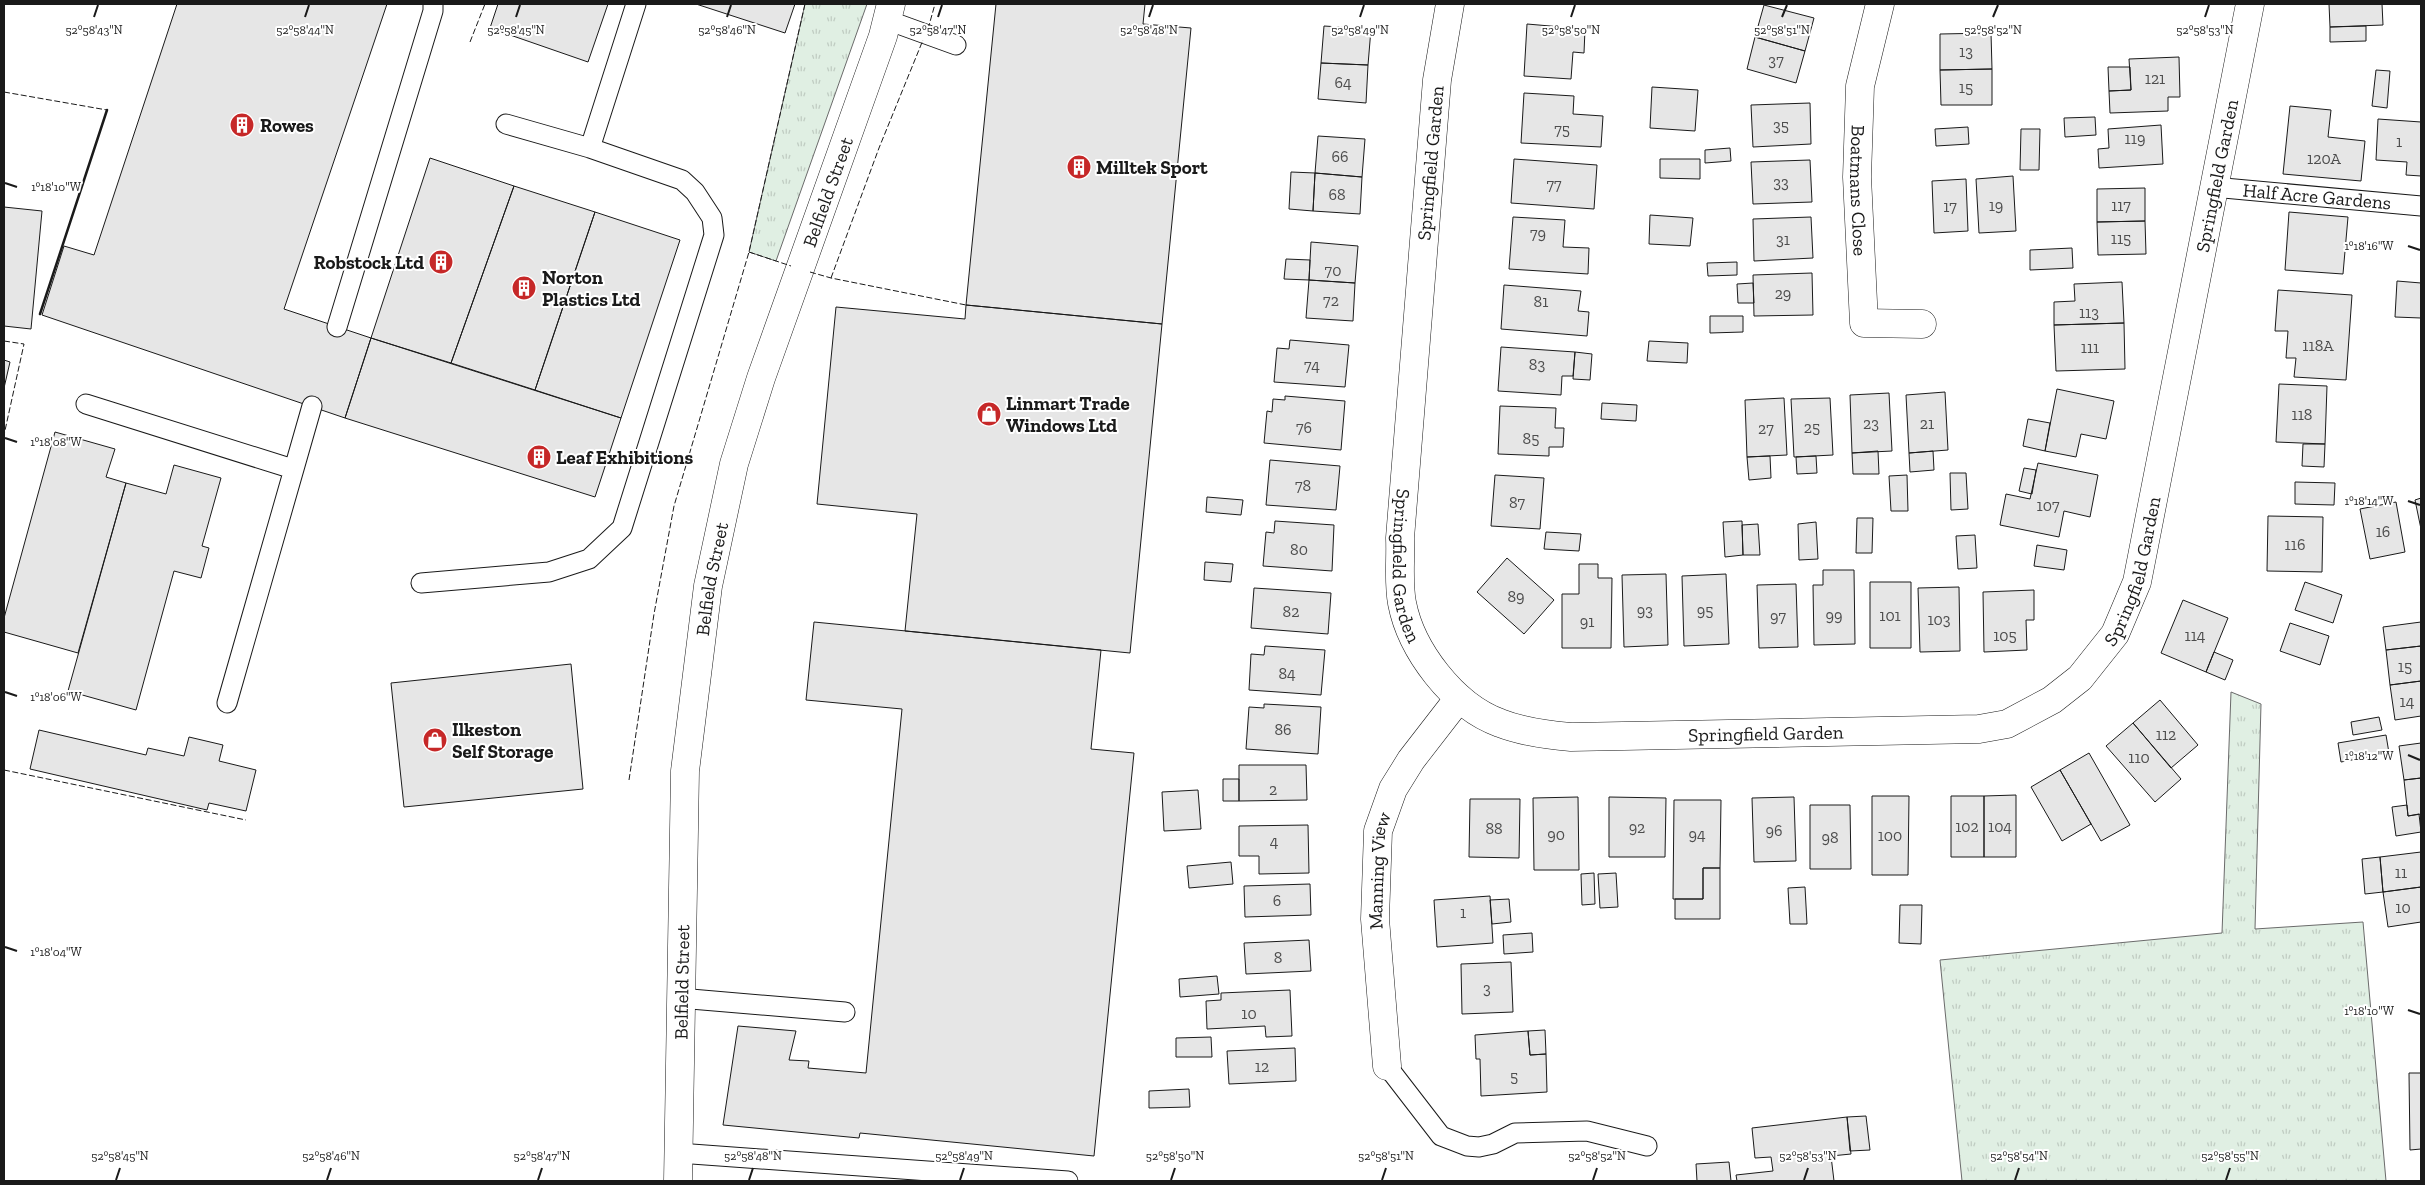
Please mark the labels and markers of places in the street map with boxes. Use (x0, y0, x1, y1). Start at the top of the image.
building icon: Rowes (229, 112, 255, 138)
place label: Rowes (260, 114, 314, 137)
building icon: Milltek Sport (1066, 154, 1092, 180)
place label: Milltek Sport (1096, 156, 1208, 179)
building icon: Robstock Ltd (428, 249, 454, 275)
place label: Robstock Ltd (314, 251, 424, 274)
place label: Norton Plastics Ltd (542, 266, 641, 311)
building icon: Norton Plastics Ltd (511, 275, 537, 301)
place label: Linmart Trade Windows Ltd (1006, 392, 1130, 437)
shop icon: Linmart Trade Windows Ltd (976, 401, 1002, 427)
building icon: Leaf Exhibitions (526, 444, 552, 470)
place label: Leaf Exhibitions (556, 446, 693, 469)
place label: Ilkeston Self Storage (452, 718, 554, 763)
shop icon: Ilkeston Self Storage (422, 727, 448, 753)

